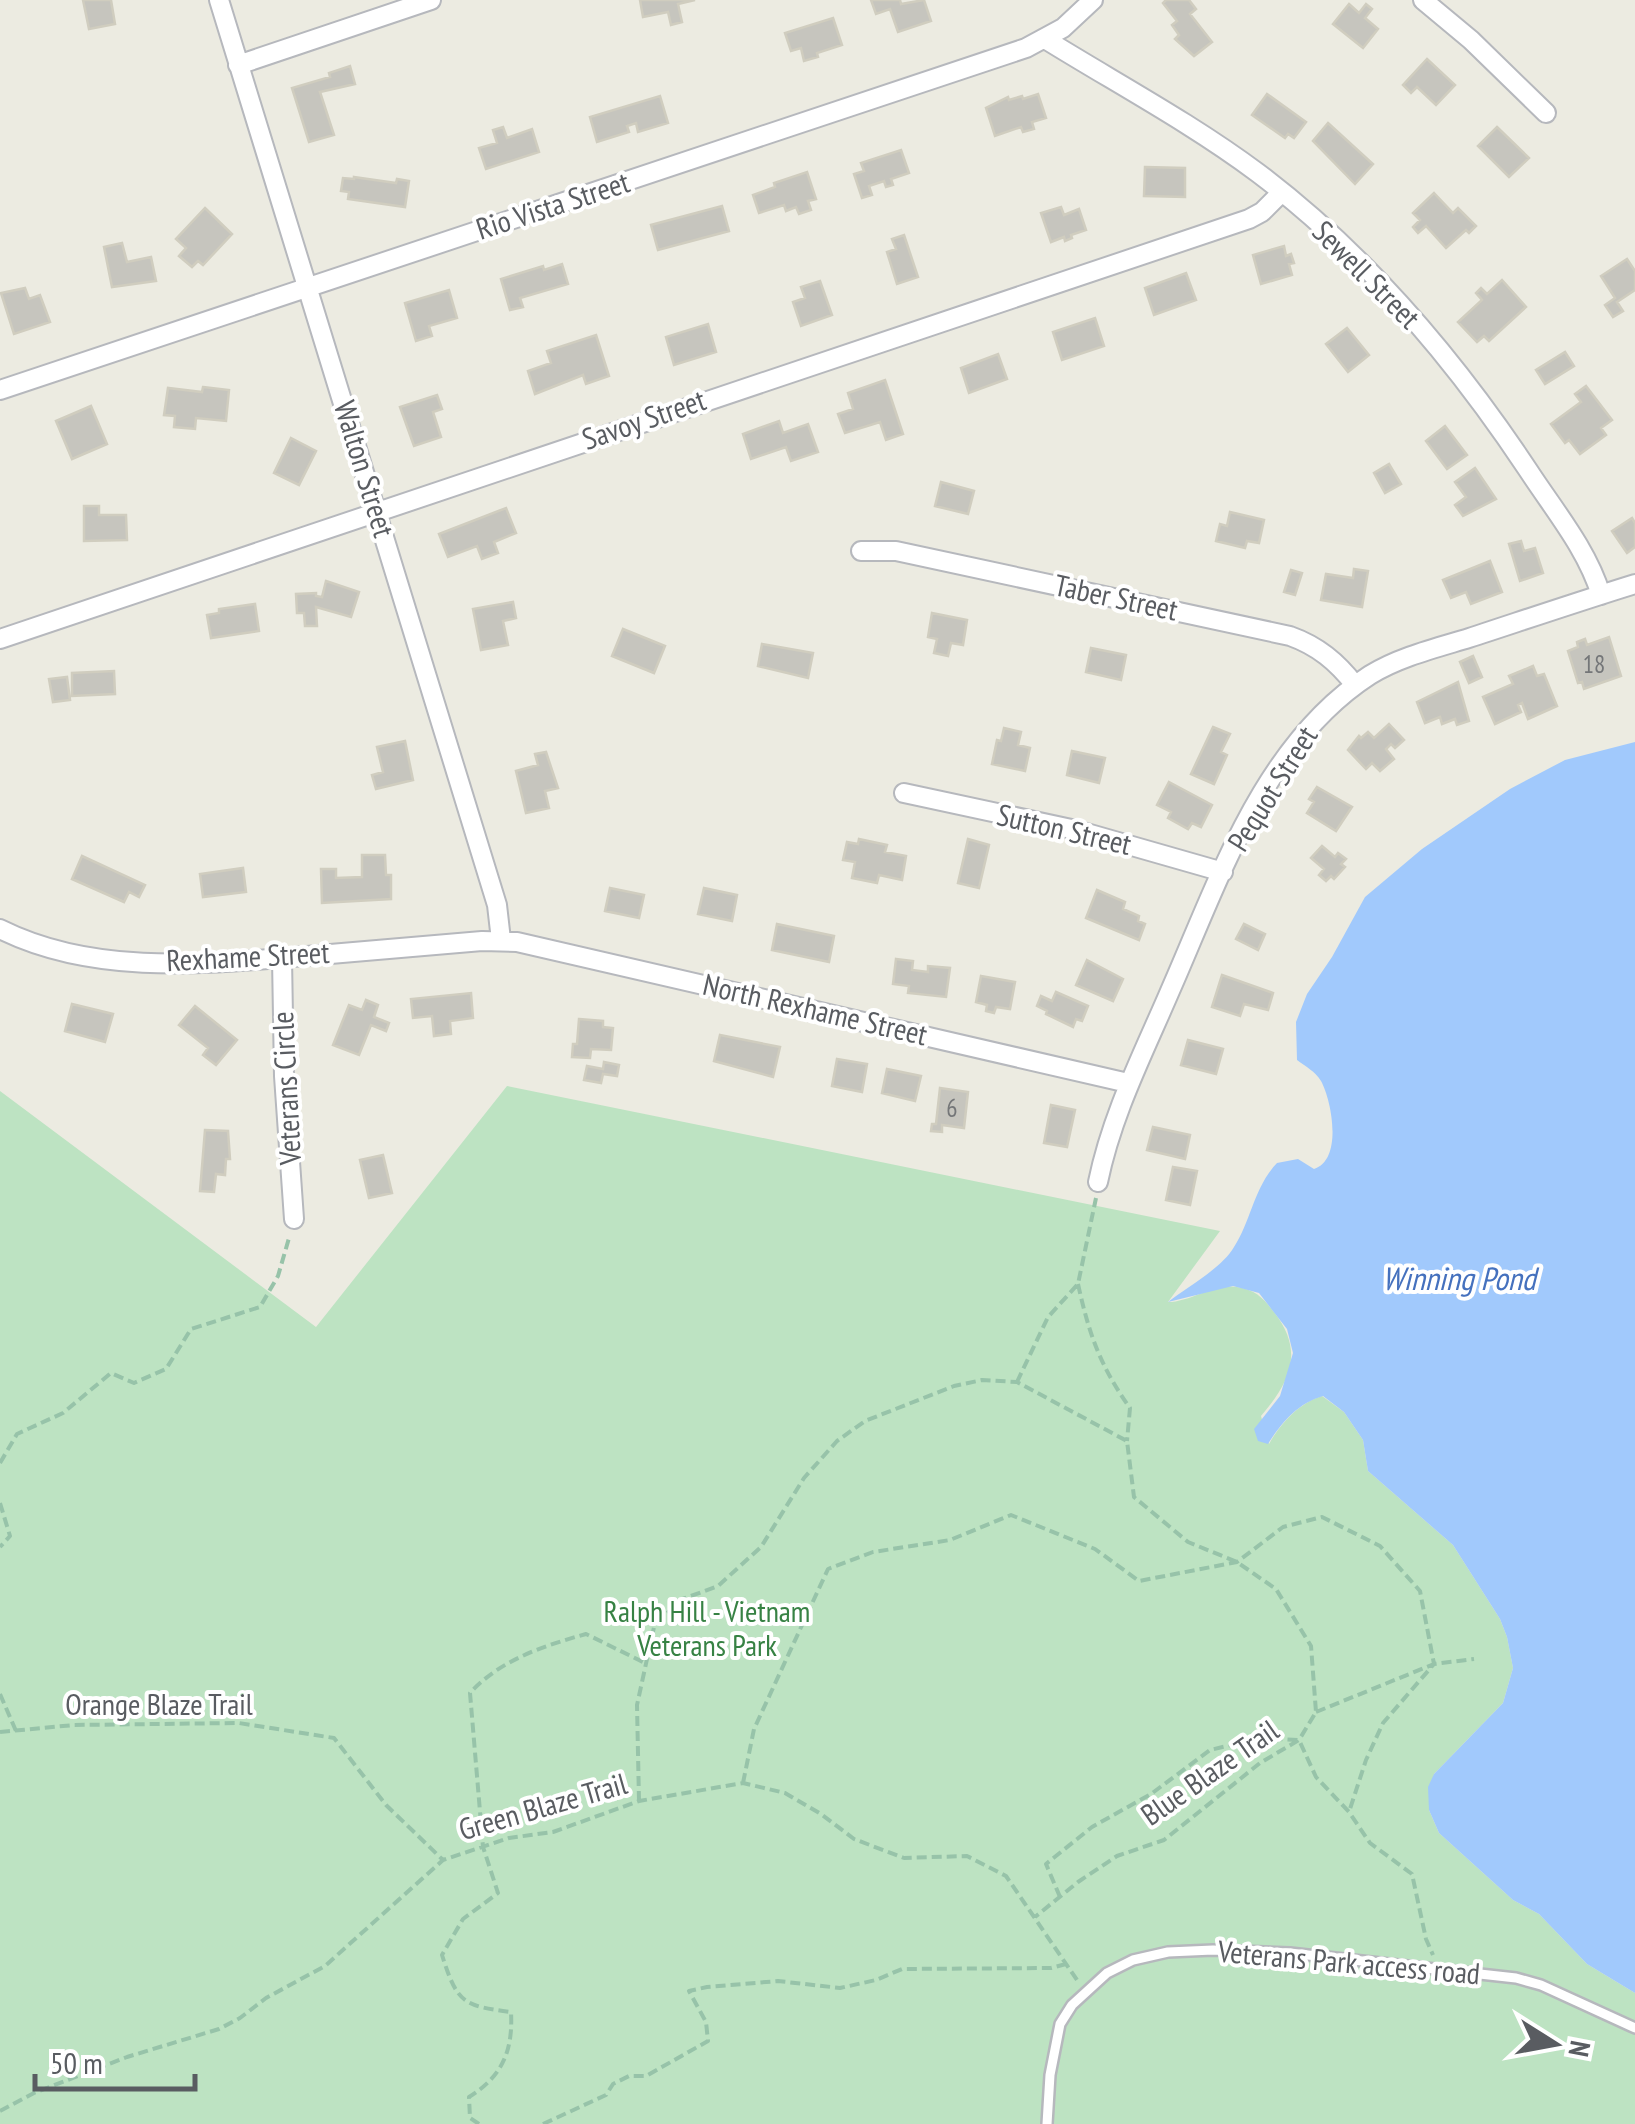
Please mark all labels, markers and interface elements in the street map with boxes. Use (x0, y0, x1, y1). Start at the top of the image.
street label: Rio Vista Street (471, 161, 635, 248)
street label: Sewell Street (1305, 212, 1430, 337)
street label: Savoy Street (577, 379, 711, 458)
street label: Walton Street (326, 396, 405, 542)
street label: Taber Street (1051, 564, 1182, 629)
house number: 18 (1583, 648, 1605, 680)
street label: Pequot Street (1218, 718, 1326, 858)
street label: Sutton Street (993, 794, 1136, 863)
street label: Rexhame Street (165, 932, 331, 979)
street label: North Rexhame Street (699, 964, 932, 1053)
street label: Veterans Circle (262, 1010, 309, 1167)
house number: 6 (946, 1092, 958, 1124)
water label: Winning Pond (1382, 1257, 1540, 1299)
park label: Ralph Hill - Vietnam Veterans Park (604, 1591, 810, 1664)
street label: Orange Blaze Trail (65, 1684, 253, 1723)
street label: Blue Blaze Trail (1133, 1710, 1285, 1833)
street label: Green Blaze Trail (454, 1763, 631, 1848)
street label: Veterans Park access road (1215, 1931, 1482, 1992)
north arrow (1505, 1994, 1605, 2094)
scale bar (35, 2029, 195, 2091)
text: N (1560, 2038, 1600, 2060)
text: 50 m (50, 2043, 103, 2082)

